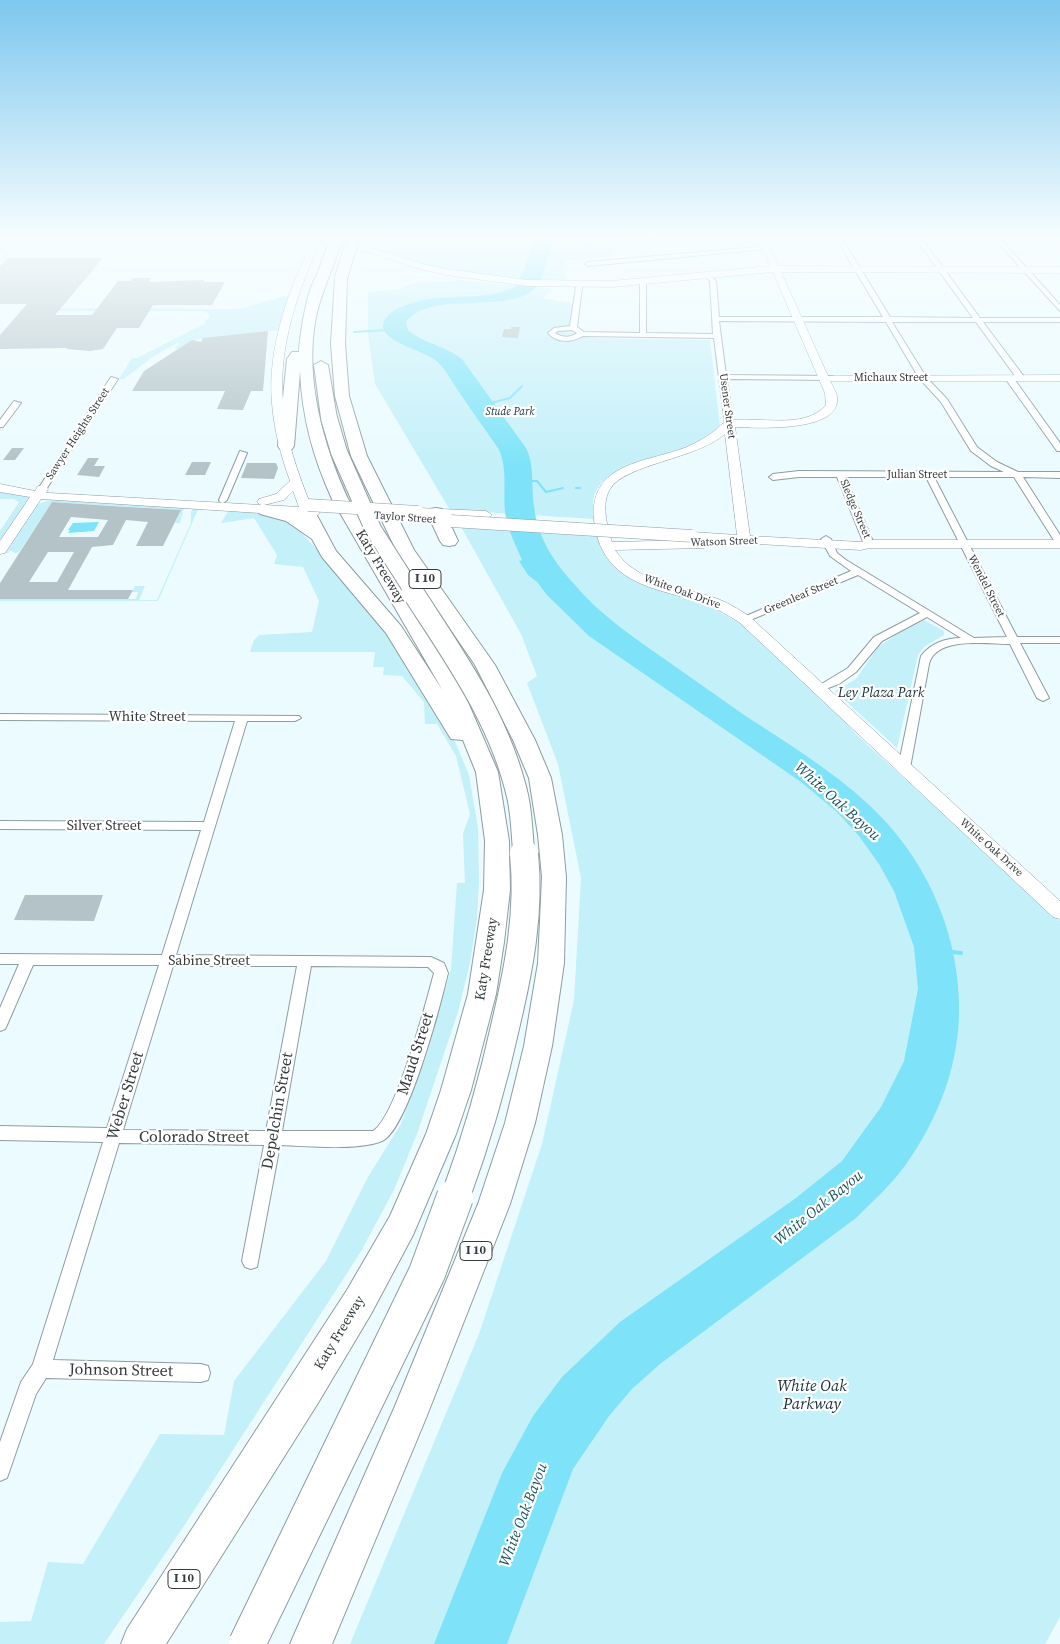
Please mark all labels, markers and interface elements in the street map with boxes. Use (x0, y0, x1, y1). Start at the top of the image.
street label: Michaux Street (854, 371, 928, 385)
street label: Usener Street (716, 372, 738, 440)
street label: Sawyer Heights Street (43, 386, 113, 482)
park label: Stude Park (486, 405, 534, 419)
street label: Julian Street (887, 468, 947, 482)
street label: Sledge Street (837, 478, 873, 540)
street label: Taylor Street (374, 509, 436, 527)
street label: Katy Freeway (351, 527, 409, 607)
street label: Watson Street (690, 534, 758, 550)
street label: Wendel Street (965, 553, 1007, 619)
road number: I 10 (409, 570, 441, 588)
street label: White Oak Drive (642, 572, 722, 612)
street label: Greenleaf Street (762, 574, 840, 618)
park label: Ley Plaza Park (838, 685, 924, 701)
street label: White Street (108, 709, 186, 725)
water label: White Oak Bayou (791, 759, 883, 845)
street label: White Oak Drive (957, 816, 1025, 880)
street label: Silver Street (67, 818, 141, 834)
street label: Katy Freeway (472, 916, 502, 1002)
street label: Sabine Street (168, 953, 250, 969)
street label: Maud Street (394, 1010, 438, 1098)
street label: Weber Street (103, 1049, 149, 1143)
street label: Depelchin Street (258, 1051, 298, 1171)
street label: Colorado Street (139, 1128, 249, 1148)
water label: White Oak Bayou (771, 1167, 867, 1249)
road number: I 10 (460, 1242, 492, 1260)
street label: Katy Freeway (311, 1293, 369, 1373)
street label: Johnson Street (69, 1360, 173, 1382)
park label: White Oak Parkway (777, 1377, 847, 1415)
water label: White Oak Bayou (496, 1461, 552, 1569)
road number: I 10 (168, 1570, 200, 1588)

